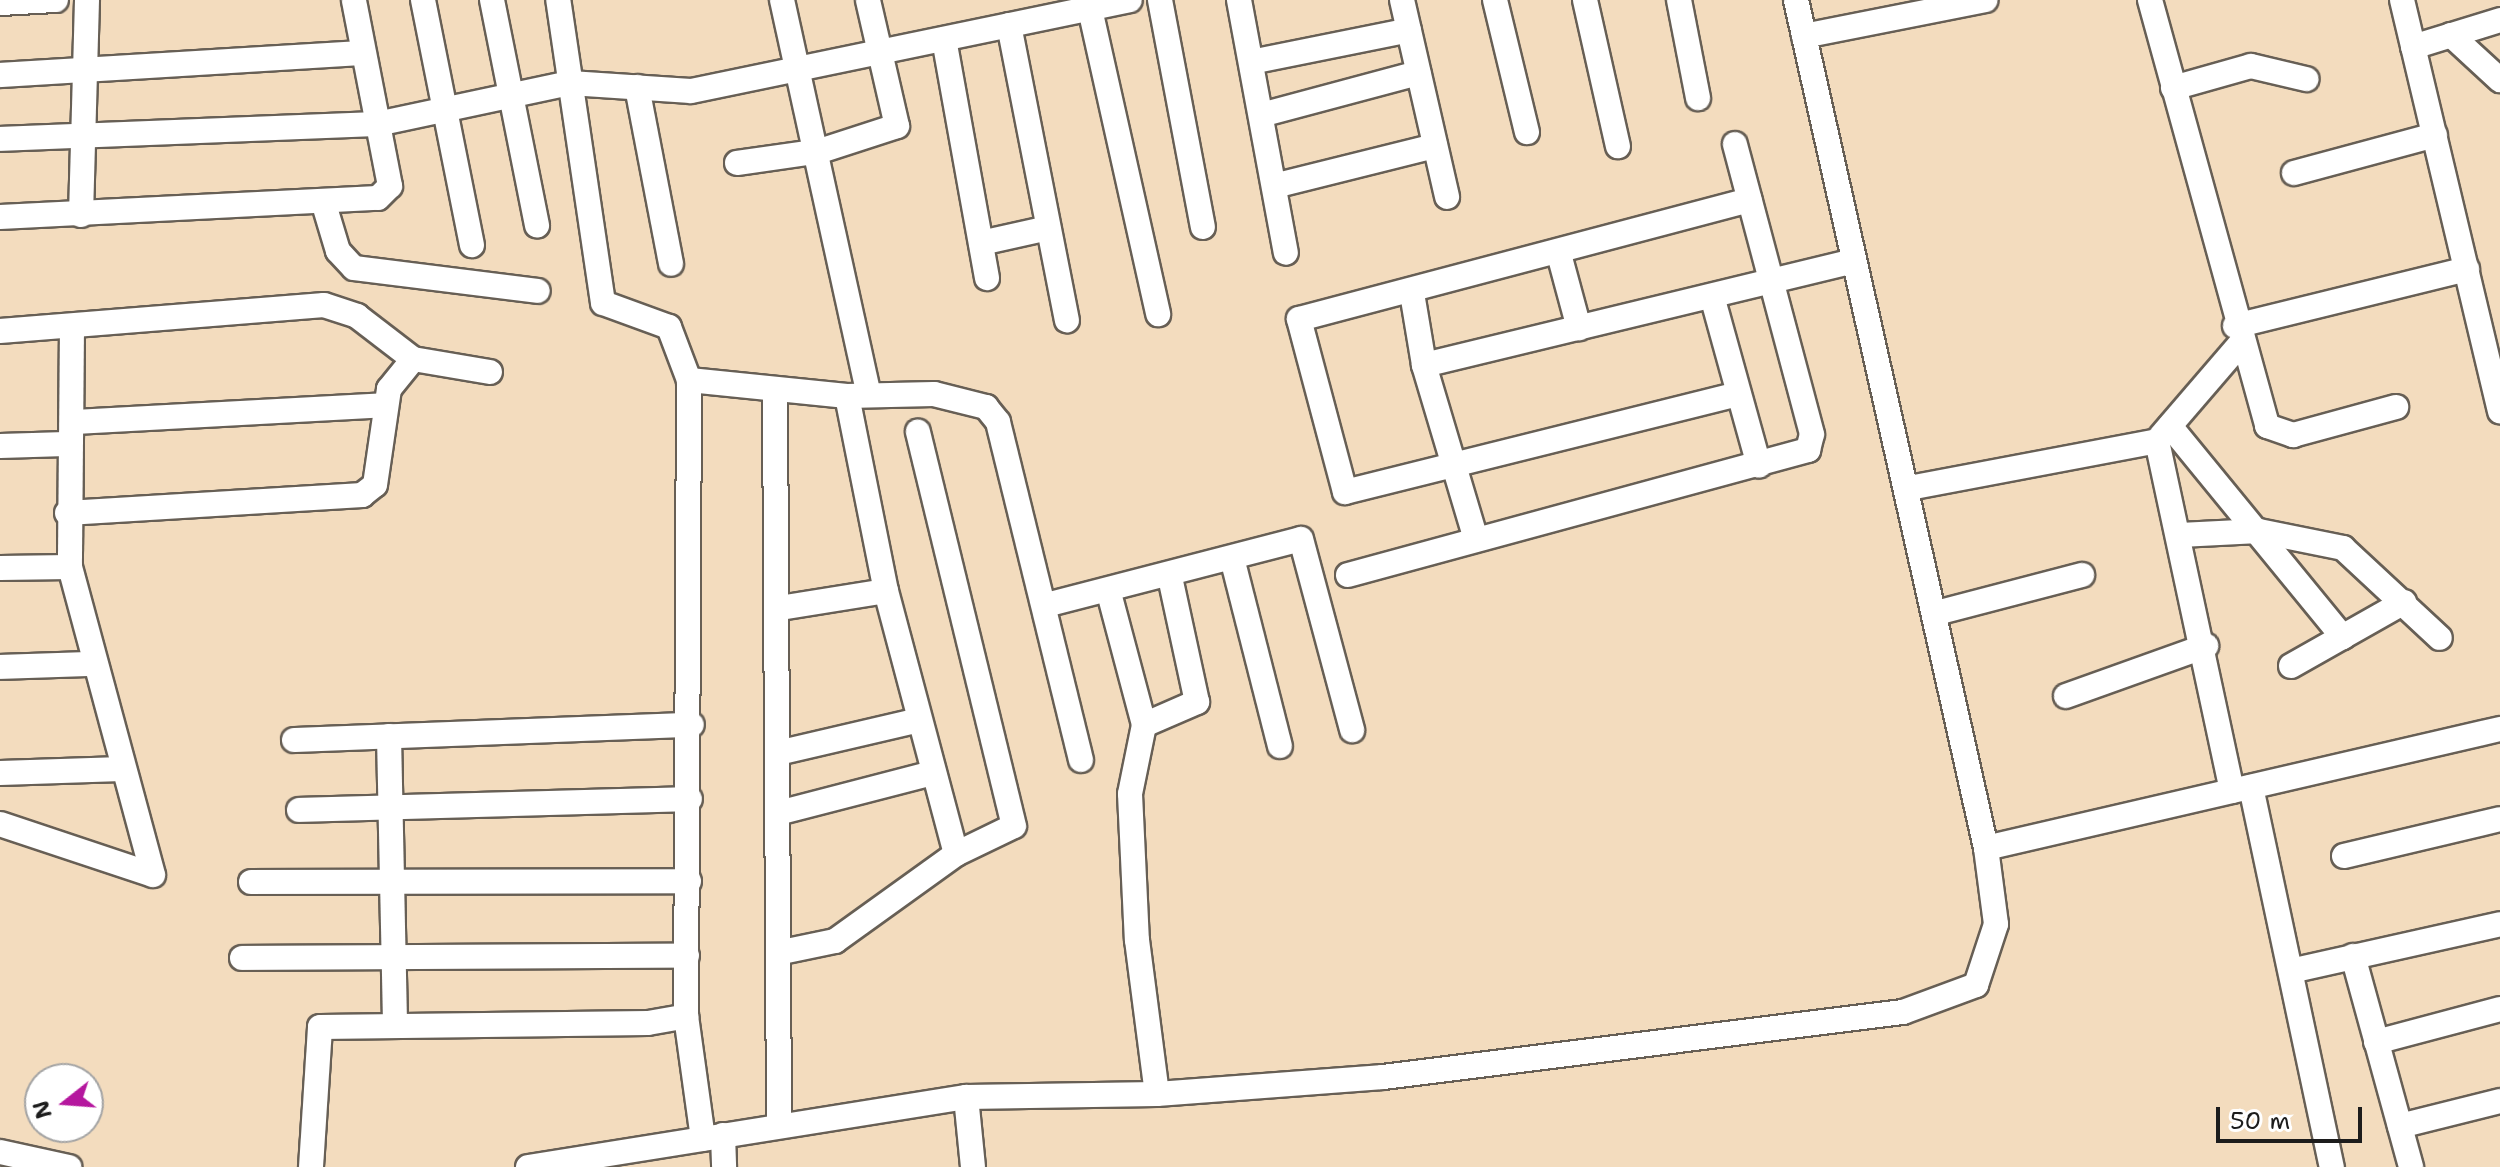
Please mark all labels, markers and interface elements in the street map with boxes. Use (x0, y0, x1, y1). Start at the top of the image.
north arrow (24, 1063, 104, 1143)
scale bar (2220, 1091, 2366, 1141)
text: N (26, 1097, 59, 1122)
text: 50 m (2230, 1105, 2290, 1137)

